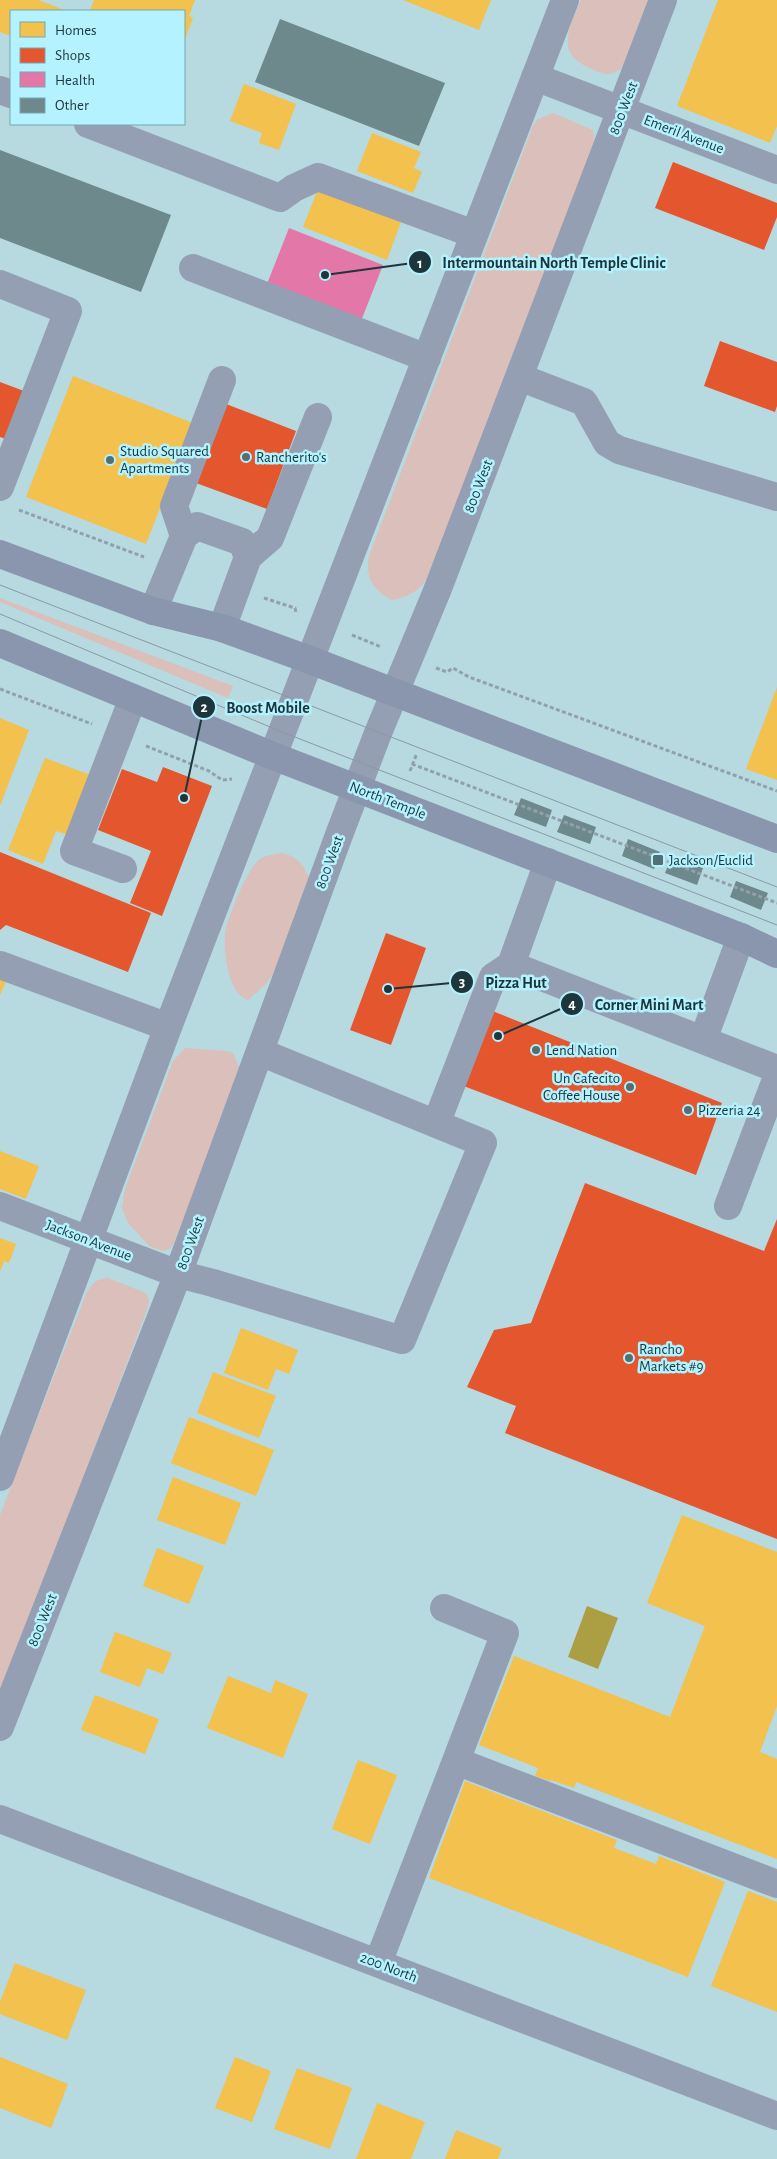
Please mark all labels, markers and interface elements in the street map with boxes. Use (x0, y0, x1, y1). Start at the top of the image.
legend (10, 10, 185, 125)
text: Homes (55, 23, 97, 38)
text: Shops (55, 48, 90, 63)
text: Health (55, 73, 95, 88)
street label: 800 West (607, 79, 640, 137)
text: Other (55, 98, 89, 113)
street label: Emeril Avenue (642, 112, 726, 157)
callout: Intermountain North Temple Clinic (407, 247, 676, 278)
text: Intermountain North Temple Clinic (442, 255, 666, 271)
text: 1 (417, 256, 423, 271)
place label: Studio Squared Apartments (120, 444, 209, 476)
place label: Rancherito's (256, 450, 327, 465)
marker: Rancherito's (240, 451, 252, 463)
marker: Studio Squared Apartments (104, 454, 116, 466)
street label: 800 West (462, 457, 495, 515)
callout: Boost Mobile (192, 692, 320, 723)
text: 2 (200, 700, 208, 715)
text: Boost Mobile (226, 700, 310, 716)
street label: North Temple (348, 779, 428, 822)
street label: 800 West (313, 833, 346, 891)
marker: Jackson/Euclid (651, 853, 665, 867)
place label: Jackson/Euclid (669, 853, 753, 868)
callout: Pizza Hut (450, 967, 556, 998)
text: 3 (459, 975, 465, 990)
text: Pizza Hut (485, 975, 547, 991)
callout: Corner Mini Mart (559, 988, 713, 1019)
text: 4 (568, 997, 576, 1012)
text: Corner Mini Mart (595, 997, 704, 1013)
place label: Lend Nation (546, 1043, 617, 1058)
marker: Lend Nation (530, 1044, 542, 1056)
place label: Un Cafecito Coffee House (543, 1071, 620, 1103)
marker: Un Cafecito Coffee House (624, 1081, 636, 1093)
place label: Pizzeria 24 (698, 1103, 760, 1118)
marker: Pizzeria 24 (682, 1104, 694, 1116)
street label: 800 West (174, 1214, 207, 1272)
street label: Jackson Avenue (44, 1217, 134, 1264)
place label: Rancho Markets #9 (639, 1342, 703, 1374)
marker: Rancho Markets #9 (623, 1352, 635, 1364)
street label: 800 West (25, 1591, 60, 1649)
street label: 200 North (358, 1950, 419, 1985)

